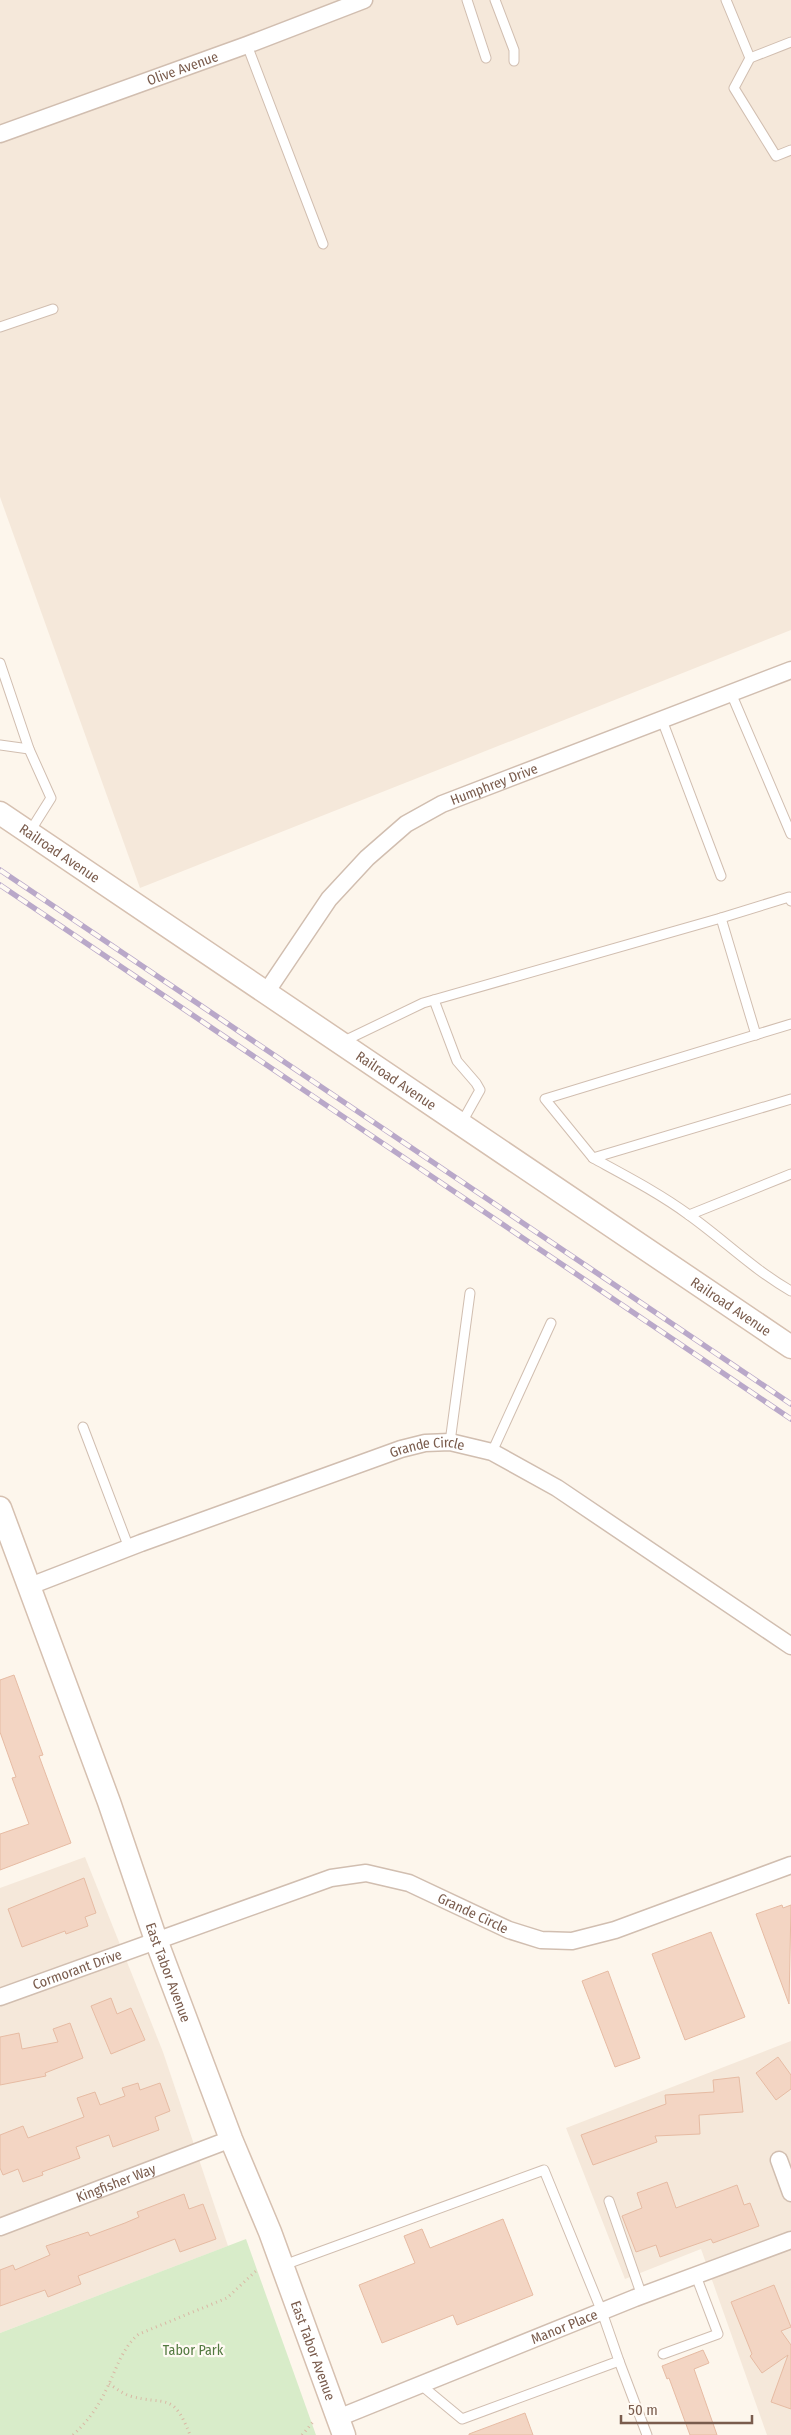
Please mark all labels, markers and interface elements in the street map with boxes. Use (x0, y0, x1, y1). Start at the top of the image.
street label: Olive Avenue (145, 48, 221, 89)
street label: Humphrey Drive (448, 760, 540, 808)
street label: Railroad Avenue (16, 820, 103, 886)
street label: Railroad Avenue (353, 1047, 440, 1114)
street label: Railroad Avenue (688, 1273, 774, 1340)
street label: Grande Circle (387, 1433, 466, 1461)
street label: Grande Circle (435, 1889, 511, 1937)
street label: East Tabor Avenue (142, 1920, 195, 2025)
street label: Cormorant Drive (30, 1945, 124, 1993)
street label: Kingfisher Way (74, 2160, 159, 2206)
street label: East Tabor Avenue (287, 2298, 339, 2403)
street label: Manor Place (529, 2306, 600, 2348)
park label: Tabor Park (163, 2342, 224, 2359)
scale bar (621, 2392, 752, 2424)
text: 50 m (628, 2401, 658, 2419)

